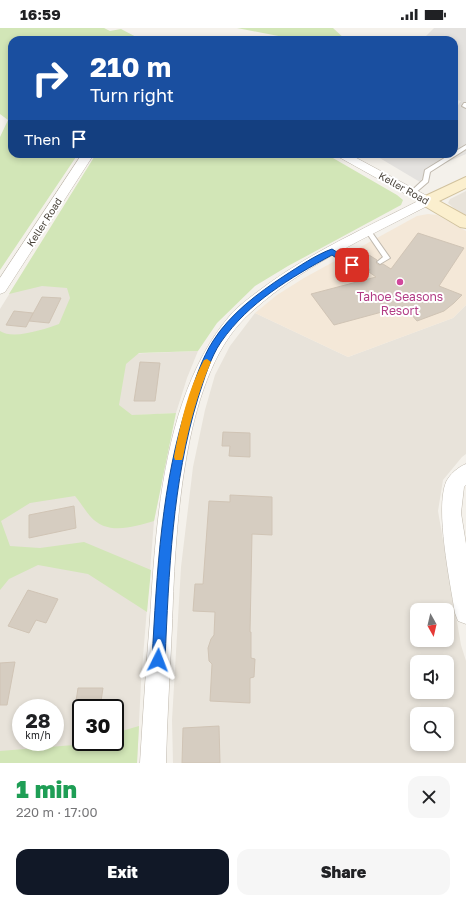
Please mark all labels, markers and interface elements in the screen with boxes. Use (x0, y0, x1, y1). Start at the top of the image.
text: 16:59 (20, 5, 61, 23)
text: 210 m (90, 50, 171, 83)
icon: right (24, 52, 76, 104)
text: Turn right (90, 84, 174, 106)
icon: arrive (68, 128, 90, 150)
text: Then (24, 130, 60, 148)
street label: Keller Road (377, 169, 431, 207)
street label: Keller Road (24, 195, 64, 249)
pin (335, 248, 369, 282)
icon: arrive (341, 254, 363, 276)
marker: Tahoe Seasons Resort (395, 277, 405, 287)
place label: Tahoe Seasons Resort (357, 289, 443, 318)
north arrow (410, 603, 454, 647)
map controls (410, 603, 454, 751)
position arrow (137, 639, 179, 681)
button: sound (410, 655, 454, 699)
speed limit sign: 30 (72, 699, 124, 751)
button: search (410, 707, 454, 751)
text: 28 (25, 708, 50, 732)
text: km/h (25, 729, 51, 741)
text: 1 min (16, 774, 77, 803)
button: close (408, 776, 450, 818)
text: 220 m · 17:00 (16, 804, 98, 820)
button: Exit (16, 849, 229, 895)
button: Share (237, 849, 450, 895)

